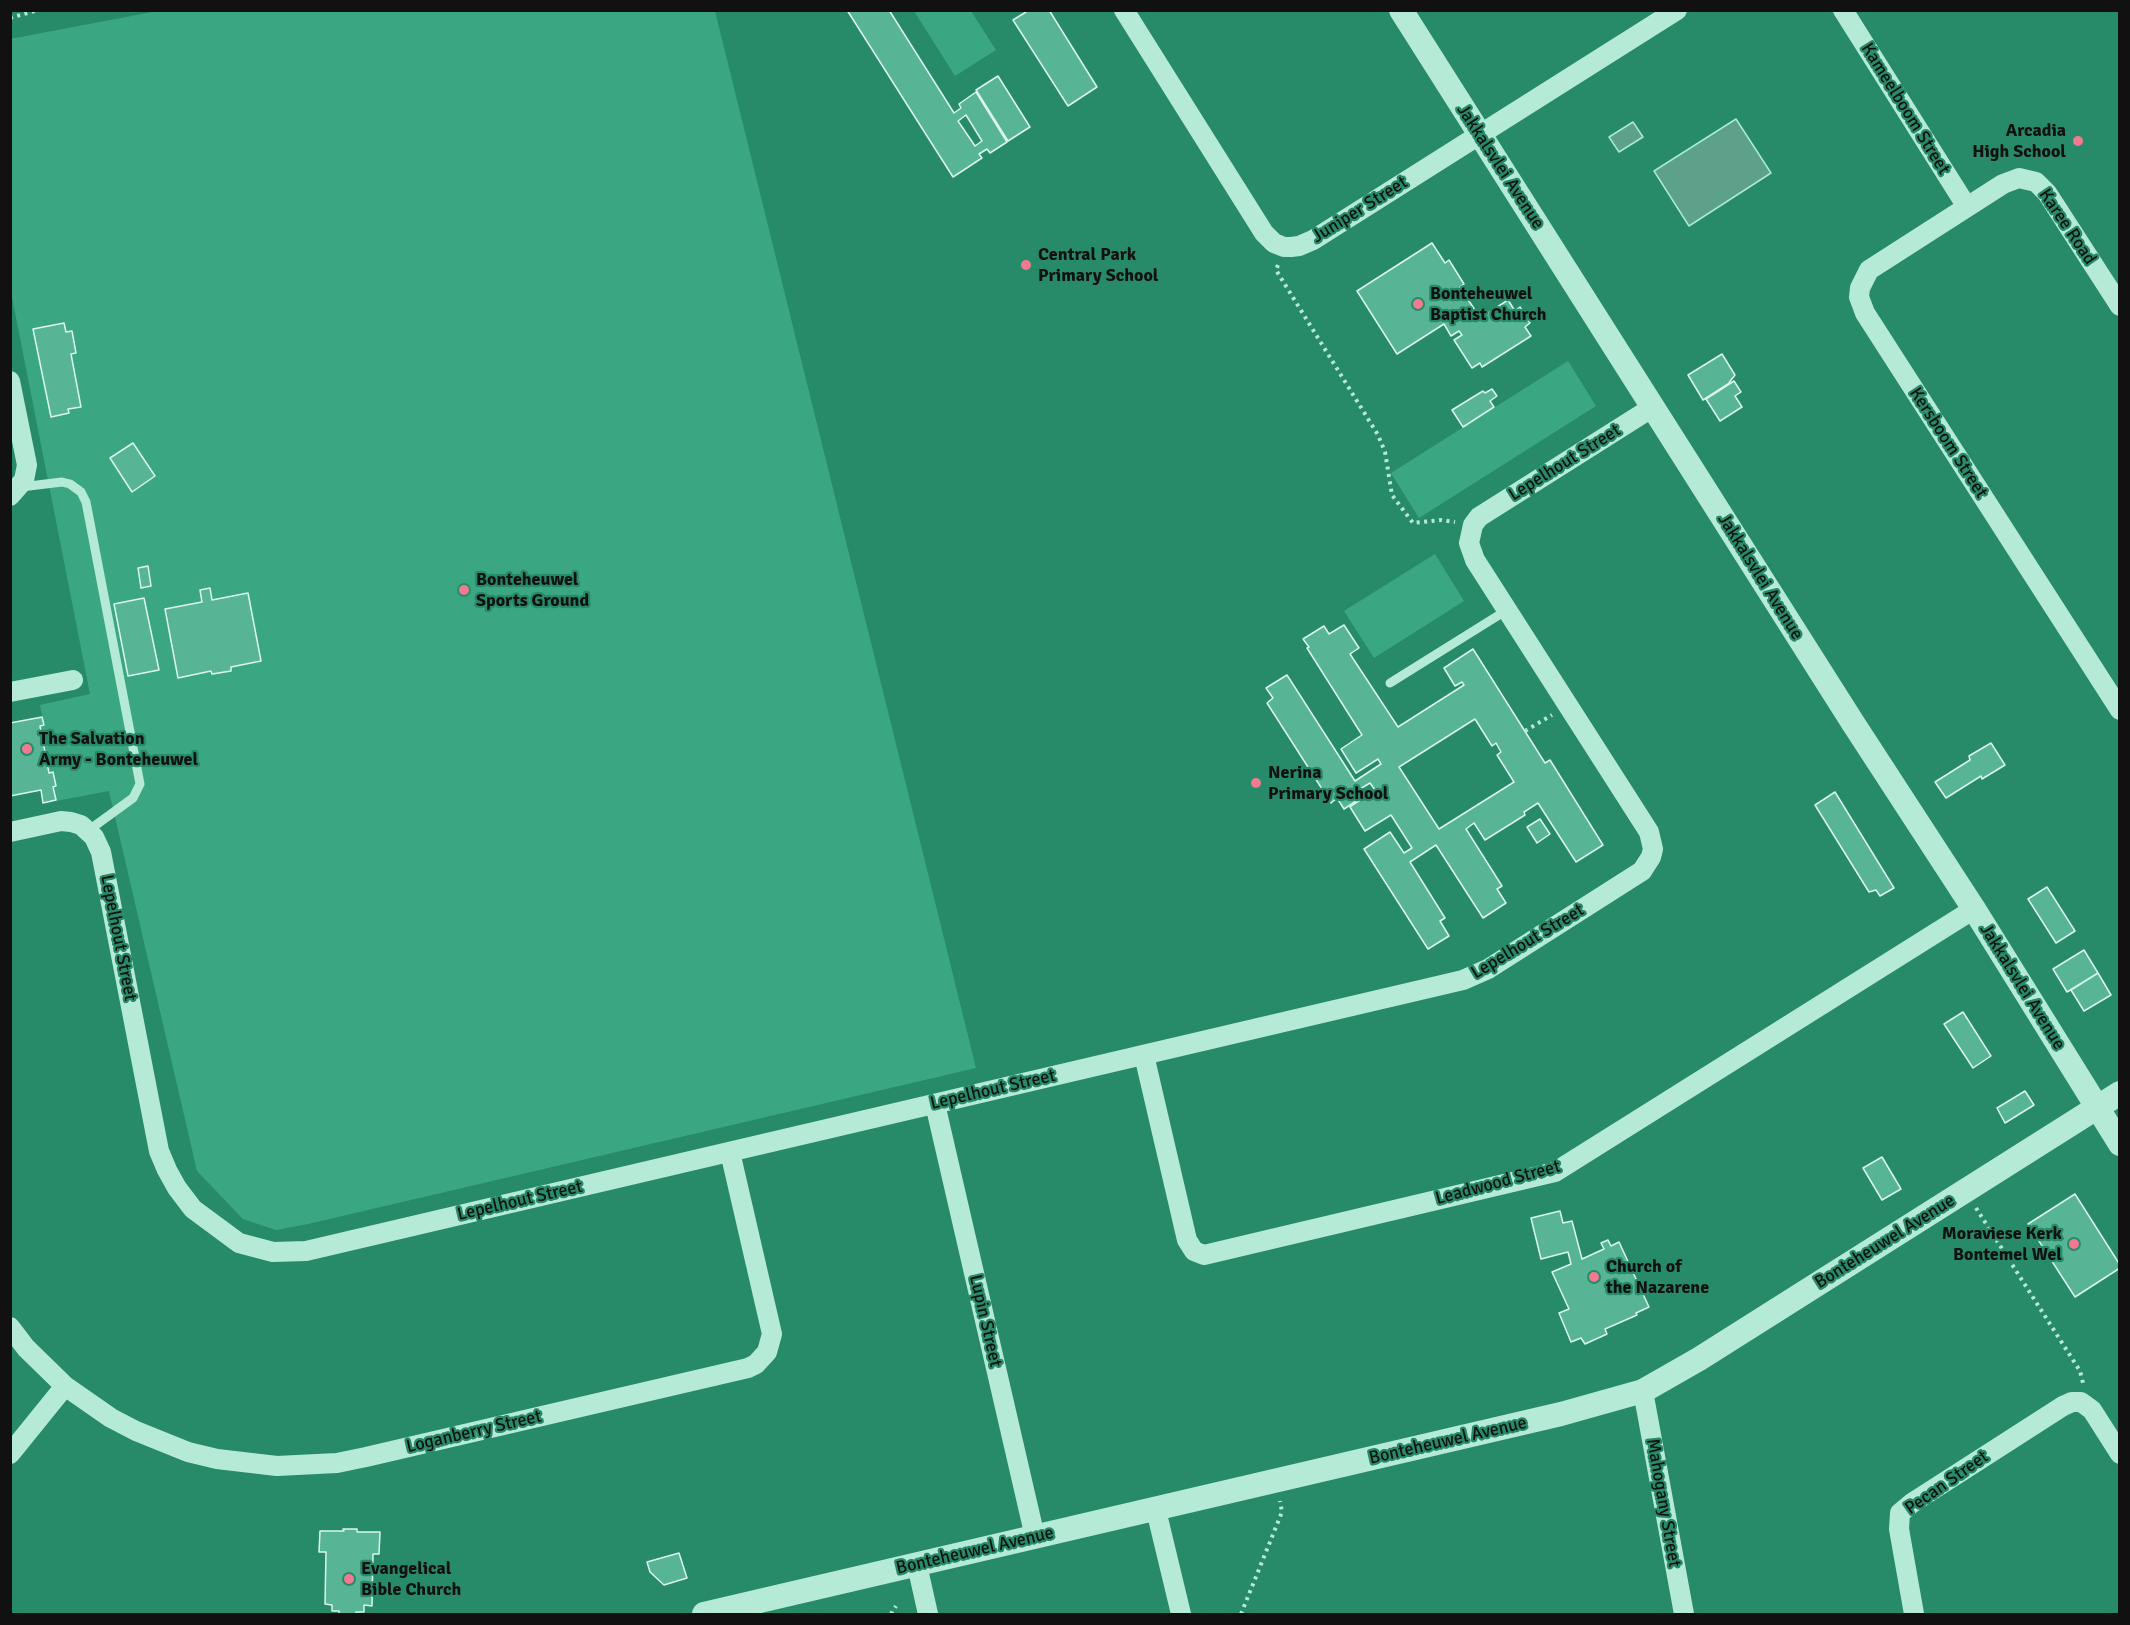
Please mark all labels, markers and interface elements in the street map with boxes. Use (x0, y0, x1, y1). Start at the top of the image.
street label: Kameelboom Street (1856, 39, 1954, 179)
street label: Jakkalsvlei Avenue (1452, 101, 1548, 233)
place label: Arcadia High School (1972, 120, 2066, 162)
marker: Arcadia High School (2071, 134, 2085, 148)
street label: Juniper Street (1308, 172, 1412, 248)
street label: Karee Road (2034, 185, 2100, 269)
place label: Central Park Primary School (1038, 244, 1158, 286)
marker: Central Park Primary School (1019, 258, 1033, 272)
place label: Bonteheuwel Baptist Church (1430, 283, 1547, 326)
marker: Bonteheuwel Baptist Church (1411, 297, 1425, 311)
street label: Kersboom Street (1904, 384, 1992, 502)
street label: Lepelhout Street (1505, 420, 1625, 506)
street label: Jakkalsvlei Avenue (1713, 510, 1807, 644)
place label: Bonteheuwel Sports Ground (476, 569, 589, 612)
marker: Bonteheuwel Sports Ground (457, 583, 471, 597)
place label: The Salvation Army - Bonteheuwel (39, 728, 198, 771)
marker: The Salvation Army - Bonteheuwel (20, 742, 34, 756)
place label: Nerina Primary School (1268, 762, 1388, 804)
marker: Nerina Primary School (1249, 776, 1263, 790)
street label: Lepelhout Street (95, 873, 141, 1003)
street label: Lepelhout Street (1468, 900, 1588, 984)
street label: Jakkalsvlei Avenue (1975, 920, 2069, 1054)
street label: Lepelhout Street (928, 1065, 1058, 1115)
street label: Leadwood Street (1433, 1156, 1563, 1210)
street label: Lepelhout Street (455, 1176, 585, 1226)
street label: Bonteheuwel Avenue (1811, 1190, 1959, 1294)
place label: Moraviese Kerk Bontemel Wel (1942, 1223, 2062, 1266)
marker: Moraviese Kerk Bontemel Wel (2067, 1237, 2081, 1251)
place label: Church of the Nazarene (1606, 1256, 1709, 1298)
marker: Church of the Nazarene (1587, 1270, 1601, 1284)
street label: Lupin Street (964, 1273, 1006, 1369)
street label: Loganberry Street (404, 1406, 544, 1458)
street label: Bonteheuwel Avenue (1367, 1412, 1529, 1470)
street label: Mahogany Street (1641, 1437, 1685, 1569)
street label: Pecan Street (1901, 1446, 1993, 1520)
street label: Bonteheuwel Avenue (894, 1522, 1056, 1580)
place label: Evangelical Bible Church (361, 1558, 461, 1600)
marker: Evangelical Bible Church (342, 1572, 356, 1586)

